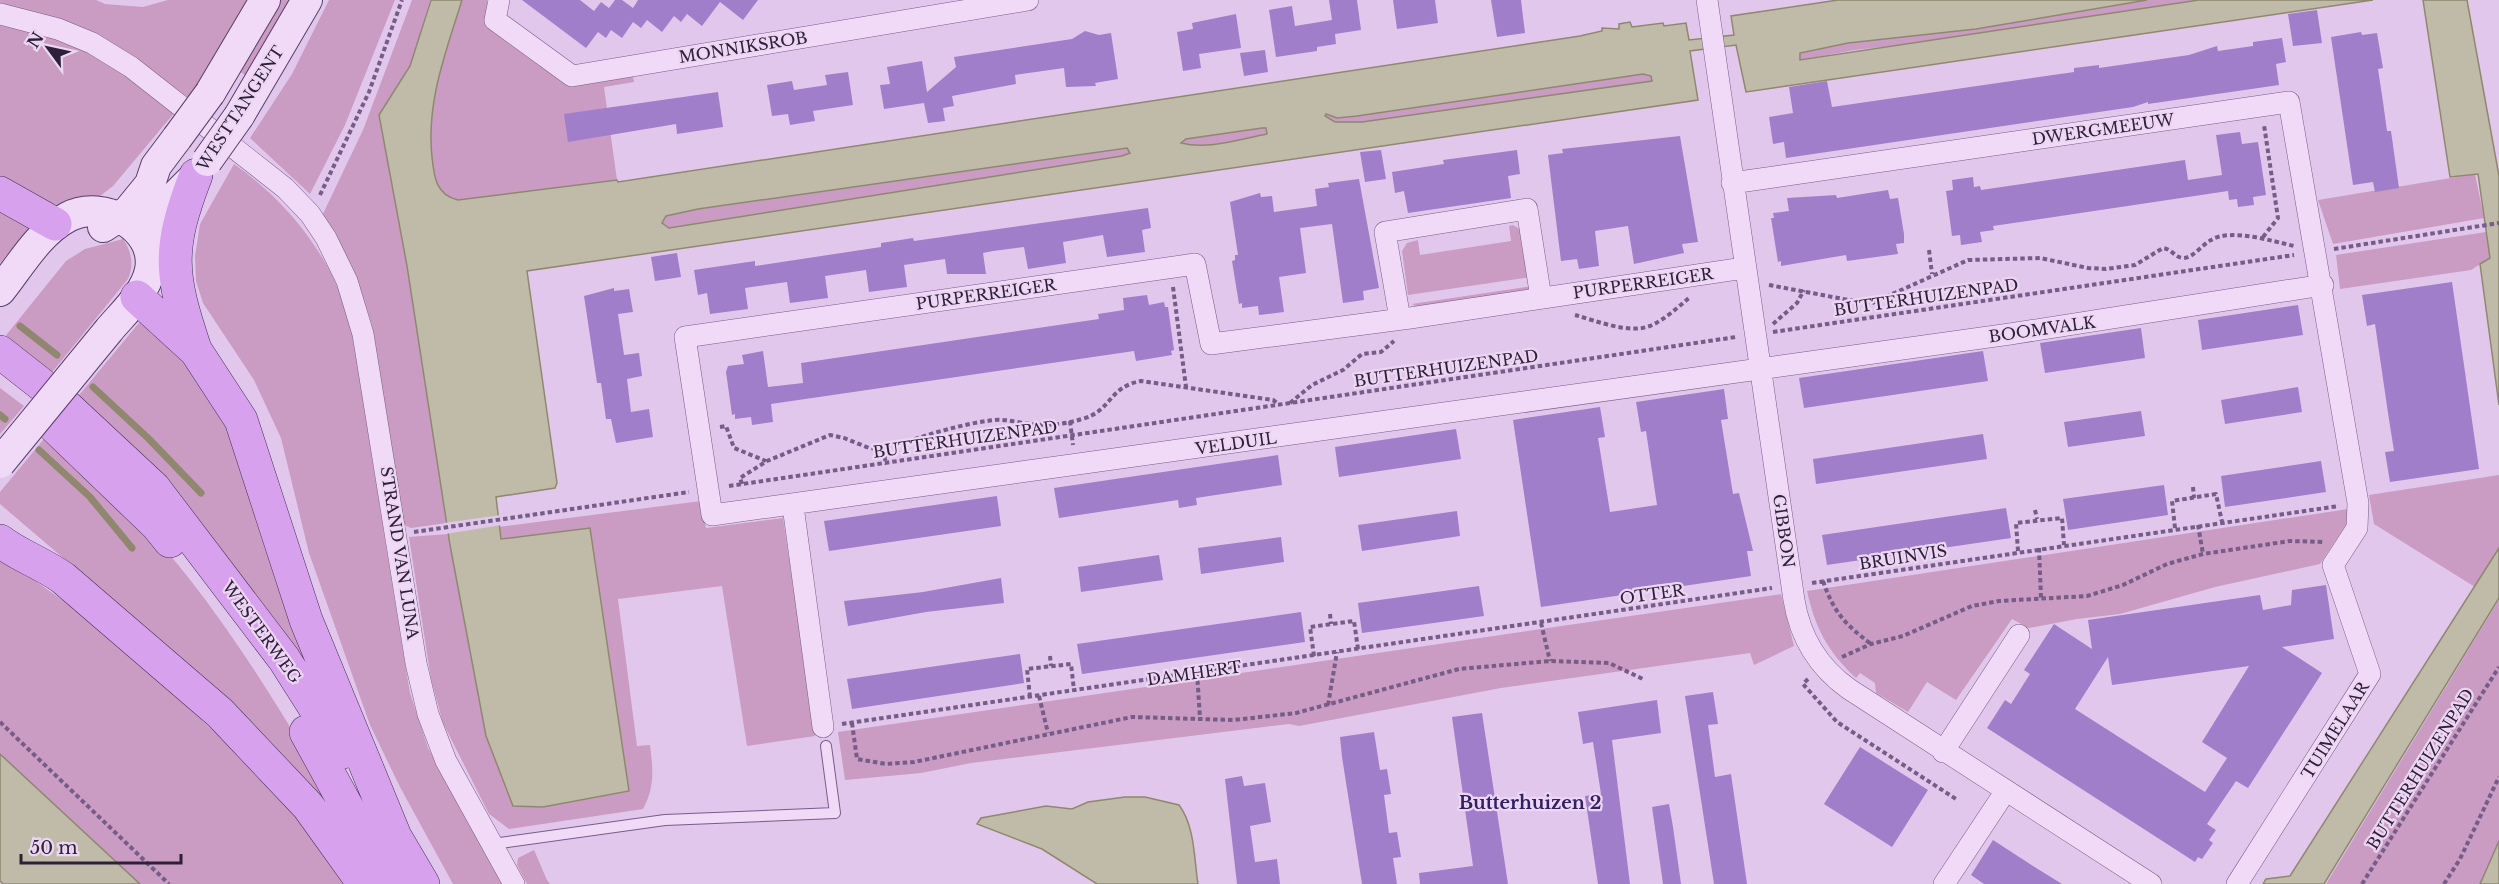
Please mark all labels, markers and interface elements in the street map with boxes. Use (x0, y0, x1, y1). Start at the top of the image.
north arrow (18, 18, 78, 78)
street label: MONNIKSROB (677, 27, 809, 67)
text: N (23, 28, 48, 52)
street label: WESTTANGENT (192, 42, 288, 175)
street label: DWERGMEEUW (2030, 109, 2176, 149)
street label: PURPERREIGER (1572, 263, 1716, 303)
street label: PURPERREIGER (915, 274, 1059, 314)
street label: BUTTERHUIZENPAD (1833, 274, 2019, 320)
street label: BOOMVALK (1987, 312, 2097, 346)
street label: BUTTERHUIZENPAD (1353, 345, 1539, 391)
street label: BUTTERHUIZENPAD (872, 416, 1058, 462)
street label: VELDUIL (1193, 427, 1278, 459)
street label: STRAND VAN LUNA (376, 465, 424, 642)
street label: GIBBON (1769, 493, 1799, 569)
street label: BRUINVIS (1858, 540, 1948, 574)
street label: WESTERWEG (218, 576, 306, 687)
street label: OTTER (1618, 579, 1687, 608)
street label: DAMHERT (1146, 656, 1243, 690)
street label: TUIMELAAR (2297, 676, 2374, 782)
street label: BUTTERHUIZENPAD (2362, 685, 2478, 853)
district label: Butterhuizen 2 (1459, 792, 1601, 814)
scale bar (21, 827, 182, 865)
text: 50 m (30, 837, 78, 859)

